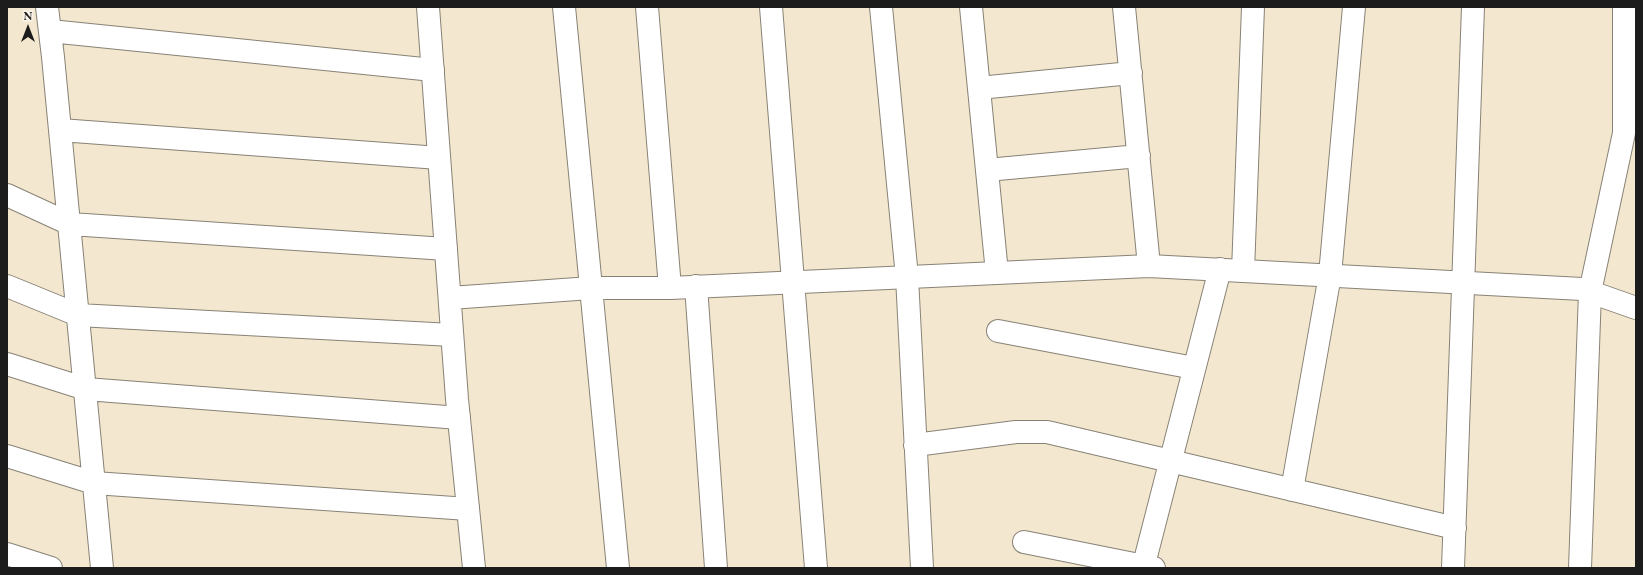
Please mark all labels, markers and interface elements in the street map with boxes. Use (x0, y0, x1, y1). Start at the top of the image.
north arrow (8, 8, 48, 48)
text: N (24, 9, 32, 23)

